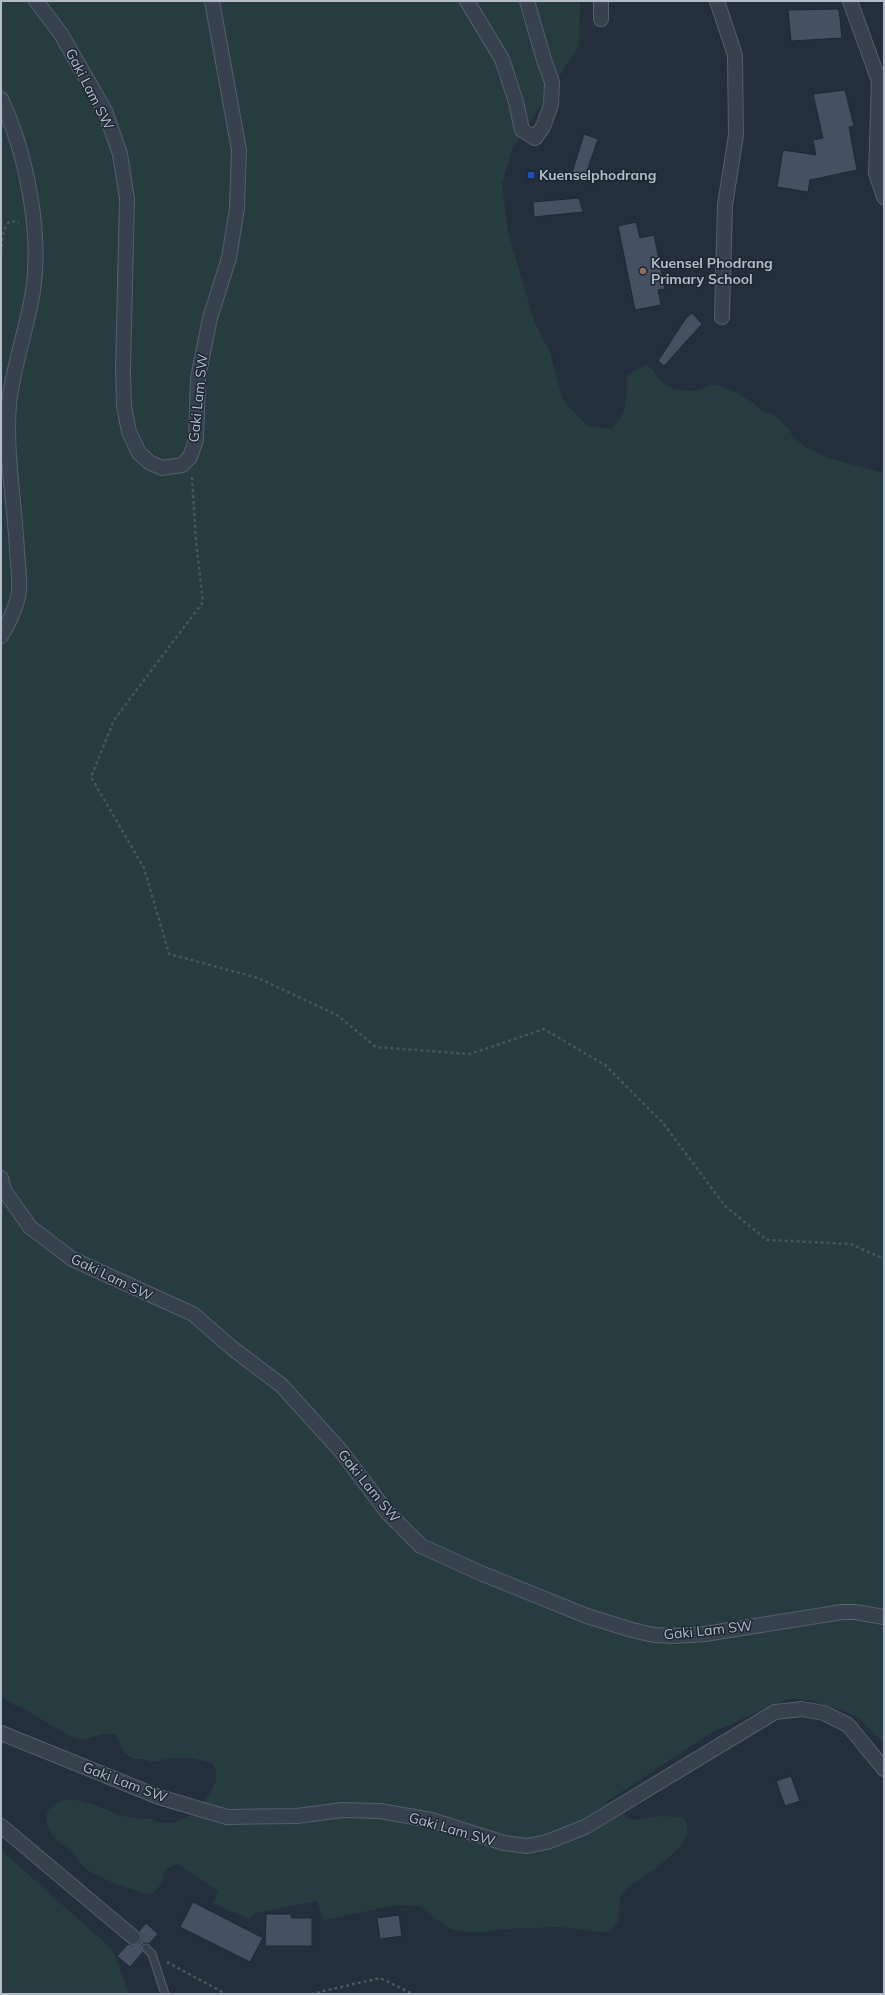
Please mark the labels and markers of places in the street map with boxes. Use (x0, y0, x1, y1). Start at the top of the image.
place label: Kuenselphodrang (539, 166, 656, 184)
marker: Kuenselphodrang (526, 170, 536, 180)
place label: Kuensel Phodrang Primary School (651, 254, 773, 288)
marker: Kuensel Phodrang Primary School (638, 266, 648, 276)

